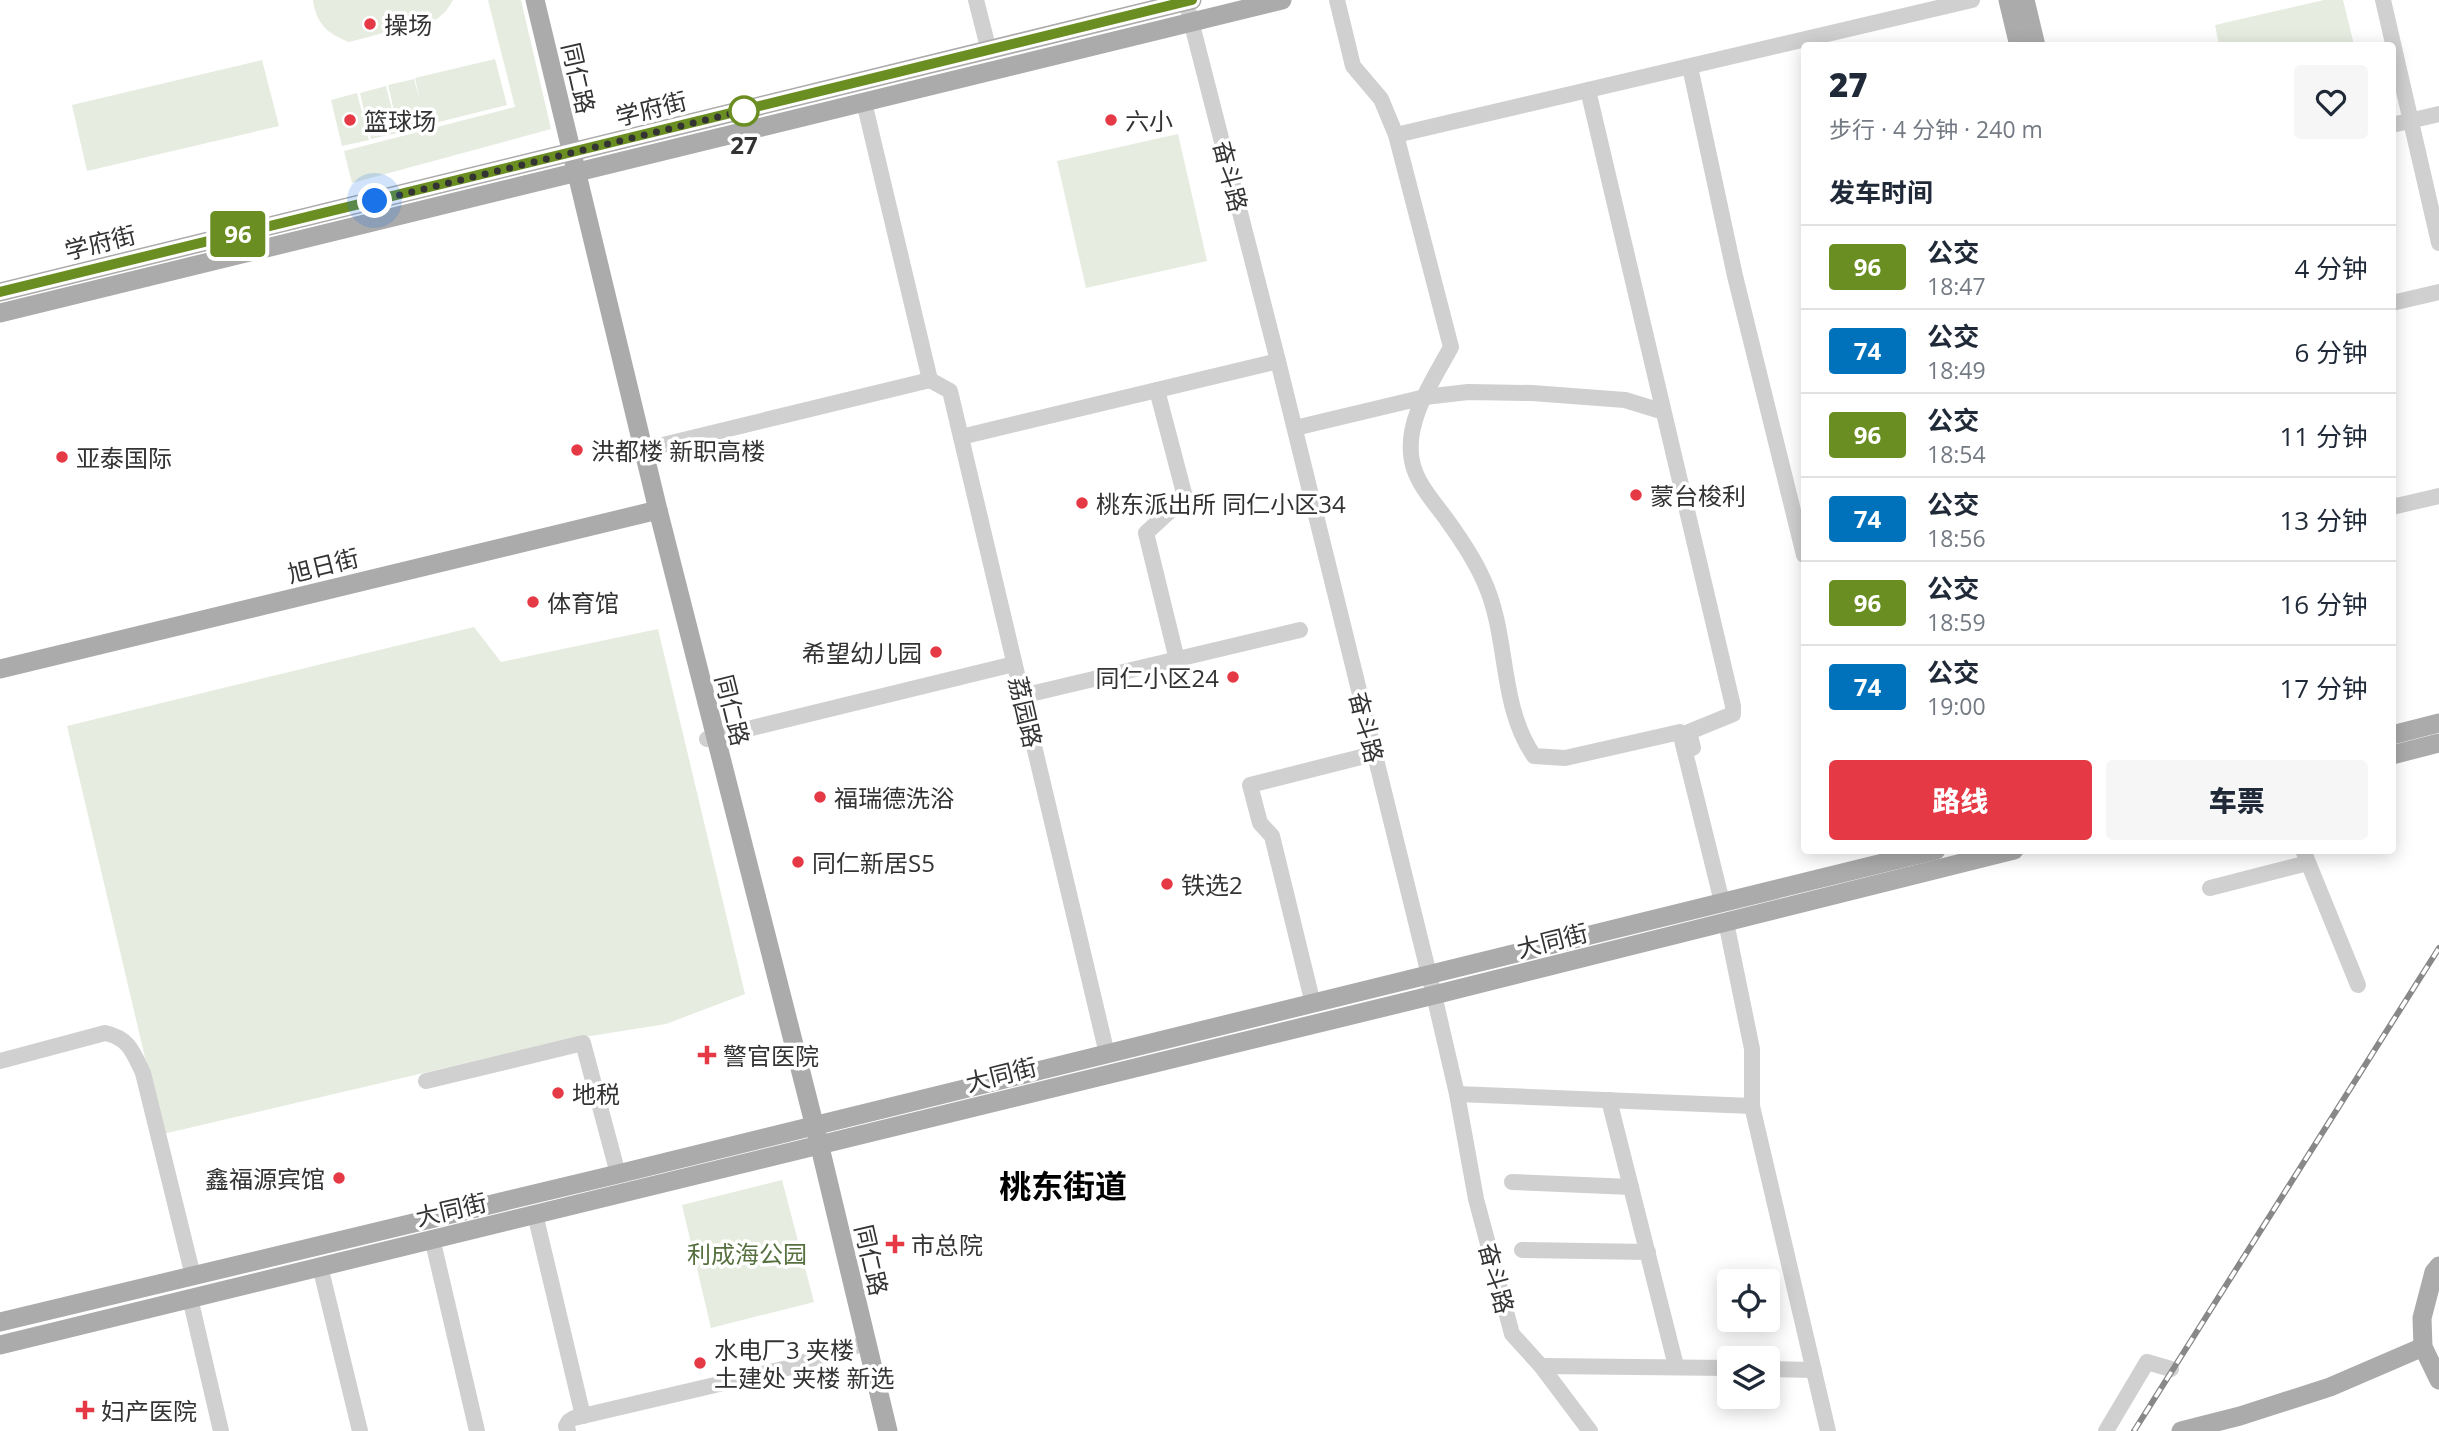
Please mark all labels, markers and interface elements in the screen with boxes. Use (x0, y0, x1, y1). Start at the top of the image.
place label: 操场 (384, 8, 432, 41)
marker: 操场 (362, 16, 378, 32)
street label: 同仁路 (555, 39, 603, 117)
text: 27 (1829, 62, 1868, 107)
button: heart (2294, 65, 2368, 139)
street label: 学府街 (612, 83, 690, 133)
marker: 27 (729, 96, 759, 126)
place label: 篮球场 (364, 104, 436, 137)
place label: 六小 (1125, 104, 1173, 137)
marker: 篮球场 (342, 112, 358, 128)
marker: 六小 (1103, 112, 1119, 128)
text: 步行 · 4 分钟 · 240 m (1829, 113, 2043, 145)
place label: 27 (730, 128, 758, 161)
street label: 奋斗路 (1206, 137, 1256, 215)
text: 发车时间 (1829, 174, 1933, 210)
your location (357, 183, 392, 218)
line badge: 96 (206, 211, 270, 257)
street label: 学府街 (61, 217, 139, 267)
text: 96 (224, 217, 252, 250)
text: 公交 (1927, 234, 1979, 270)
text: 96 (1854, 250, 1881, 283)
text: 4 分钟 (2294, 250, 2368, 286)
text: 18:47 (1927, 270, 1986, 302)
text: 公交 (1927, 318, 1979, 354)
text: 74 (1854, 334, 1881, 367)
text: 6 分钟 (2294, 334, 2368, 370)
text: 18:49 (1927, 354, 1986, 386)
text: 公交 (1927, 402, 1979, 438)
text: 96 (1854, 418, 1881, 451)
text: 11 分钟 (2280, 418, 2368, 454)
place label: 洪都楼 新职高楼 (591, 434, 765, 467)
text: 18:54 (1927, 438, 1986, 470)
place label: 亚泰国际 (76, 441, 172, 474)
marker: 洪都楼 新职高楼 (569, 442, 585, 458)
marker: 亚泰国际 (54, 449, 70, 465)
place label: 蒙台梭利 (1650, 479, 1746, 512)
text: 公交 (1927, 486, 1979, 522)
place label: 桃东派出所 同仁小区34 (1096, 487, 1346, 520)
marker: 蒙台梭利 (1628, 487, 1644, 503)
marker: 桃东派出所 同仁小区34 (1074, 495, 1090, 511)
text: 74 (1854, 502, 1881, 535)
text: 13 分钟 (2280, 502, 2368, 538)
text: 18:56 (1927, 522, 1986, 554)
street label: 旭日街 (284, 540, 362, 590)
text: 公交 (1927, 570, 1979, 606)
place label: 体育馆 (547, 586, 619, 619)
text: 96 (1854, 586, 1881, 619)
text: 16 分钟 (2280, 586, 2368, 622)
marker: 体育馆 (525, 594, 541, 610)
text: 18:59 (1927, 606, 1986, 638)
place label: 希望幼儿园 (802, 636, 922, 669)
marker: 希望幼儿园 (928, 644, 944, 660)
text: 公交 (1927, 654, 1979, 690)
place label: 同仁小区24 (1096, 661, 1219, 694)
marker: 同仁小区24 (1225, 669, 1241, 685)
text: 74 (1854, 670, 1881, 703)
text: 17 分钟 (2280, 670, 2368, 706)
street label: 同仁路 (708, 671, 758, 749)
street label: 荔园路 (1002, 673, 1050, 751)
street label: 奋斗路 (1342, 688, 1392, 766)
text: 19:00 (1927, 690, 1986, 722)
button: 路线 (1829, 760, 2092, 840)
button: 车票 (2106, 760, 2368, 840)
place label: 福瑞德洗浴 (834, 781, 954, 814)
marker: 福瑞德洗浴 (812, 789, 828, 805)
place label: 同仁新居S5 (812, 846, 935, 879)
marker: 同仁新居S5 (790, 854, 806, 870)
place label: 铁选2 (1181, 868, 1243, 901)
marker: 铁选2 (1159, 876, 1175, 892)
street label: 大同街 (1513, 915, 1591, 965)
place label: 警官医院 (723, 1039, 819, 1072)
marker: 警官医院 (697, 1045, 717, 1065)
street label: 大同街 (962, 1049, 1040, 1099)
place label: 地税 (572, 1077, 620, 1110)
marker: 地税 (550, 1085, 566, 1101)
place label: 鑫福源宾馆 (205, 1162, 325, 1195)
district label: 桃东街道 (999, 1164, 1127, 1207)
marker: 鑫福源宾馆 (331, 1170, 347, 1186)
street label: 大同街 (412, 1185, 490, 1233)
street label: 同仁路 (848, 1221, 896, 1299)
place label: 市总院 (911, 1228, 983, 1261)
marker: 市总院 (885, 1234, 905, 1254)
park label: 利成海公园 (687, 1237, 807, 1270)
street label: 奋斗路 (1472, 1239, 1522, 1317)
map controls (1717, 1269, 1780, 1409)
button: locate (1717, 1269, 1780, 1332)
place label: 水电厂3 夹楼 土建处 夹楼 新选 (714, 1333, 894, 1394)
button: layers (1717, 1346, 1780, 1409)
marker: 水电厂3 夹楼 土建处 夹楼 新选 (692, 1355, 708, 1371)
place label: 妇产医院 (101, 1394, 197, 1427)
marker: 妇产医院 (75, 1400, 95, 1420)

